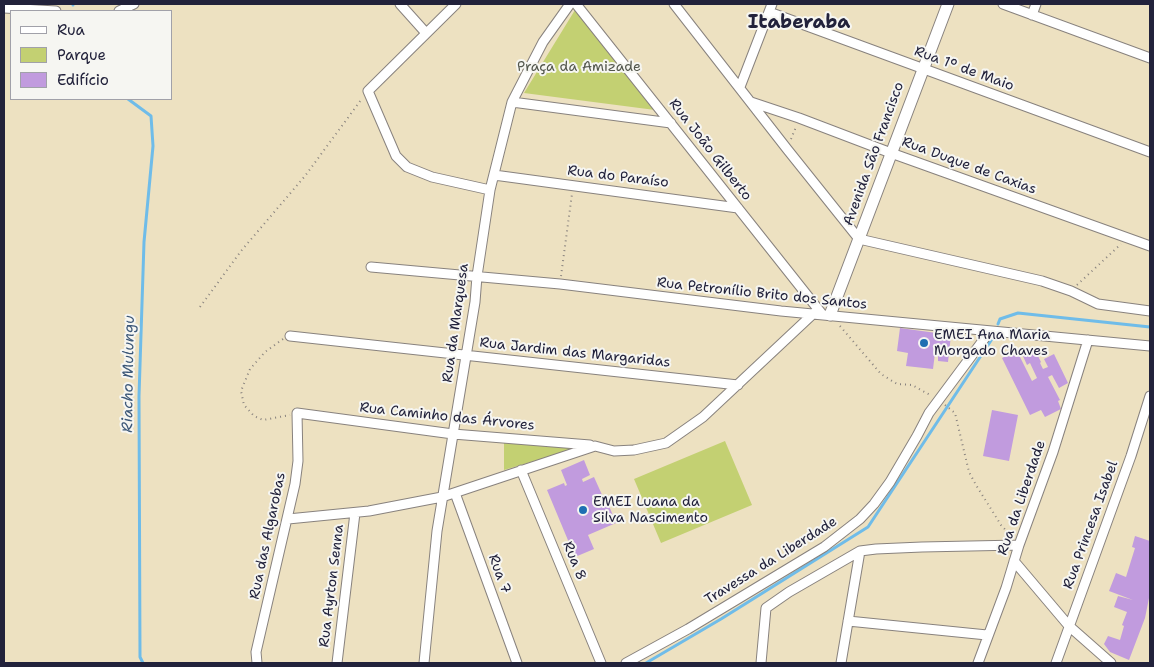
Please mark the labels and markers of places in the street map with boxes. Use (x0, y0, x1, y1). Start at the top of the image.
place label: EMEI Ana Maria Morgado Chaves (934, 327, 1050, 360)
marker: EMEI Ana Maria Morgado Chaves (918, 337, 930, 349)
place label: EMEI Luana da Silva Nascimento (593, 494, 708, 526)
marker: EMEI Luana da Silva Nascimento (577, 504, 589, 516)

